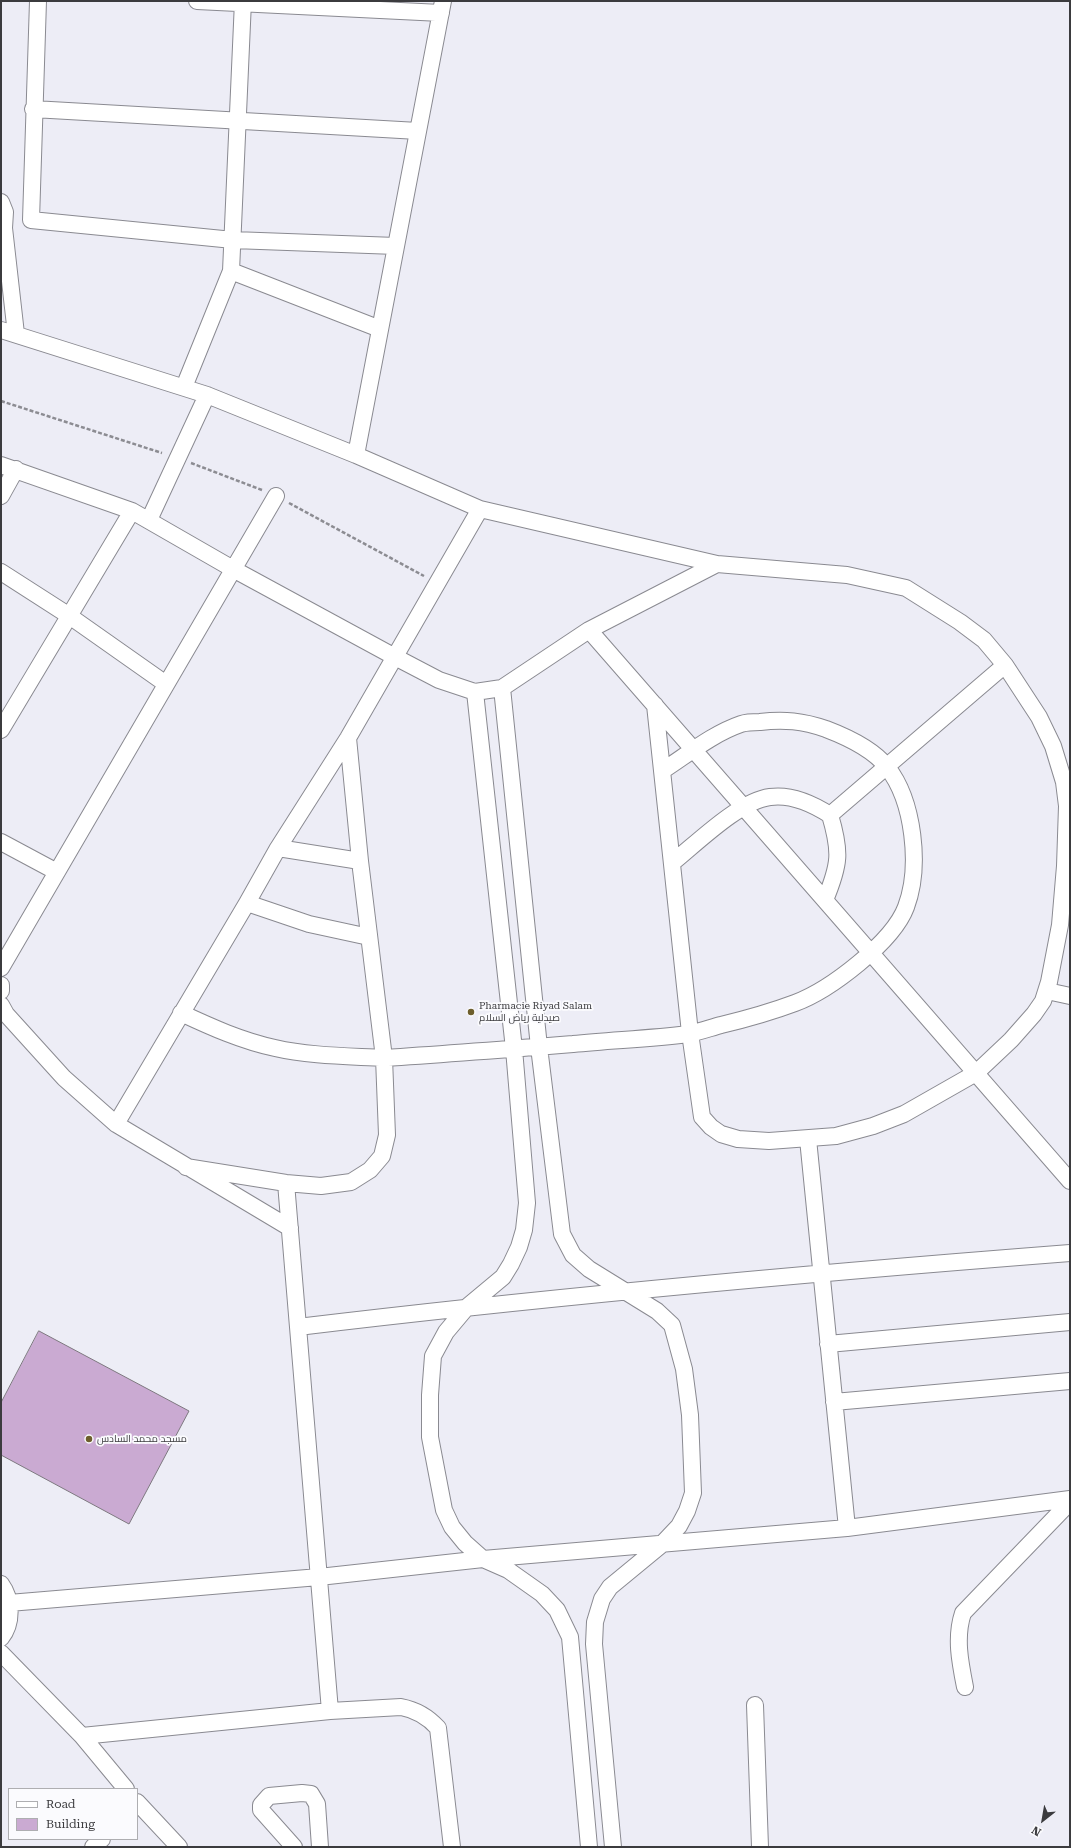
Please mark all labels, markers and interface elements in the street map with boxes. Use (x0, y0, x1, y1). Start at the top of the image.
place label: Pharmacie Riyad Salam صيدلية رياض السلام (479, 1000, 592, 1024)
marker: Pharmacie Riyad Salam صيدلية رياض السلام (466, 1007, 476, 1017)
place label: مسجد محمد السادس (97, 1433, 187, 1445)
marker: مسجد محمد السادس (84, 1434, 94, 1444)
legend (8, 1788, 138, 1840)
text: Road (46, 1797, 75, 1811)
north arrow (1023, 1800, 1063, 1840)
text: Building (46, 1817, 95, 1831)
text: N (1030, 1823, 1044, 1838)

